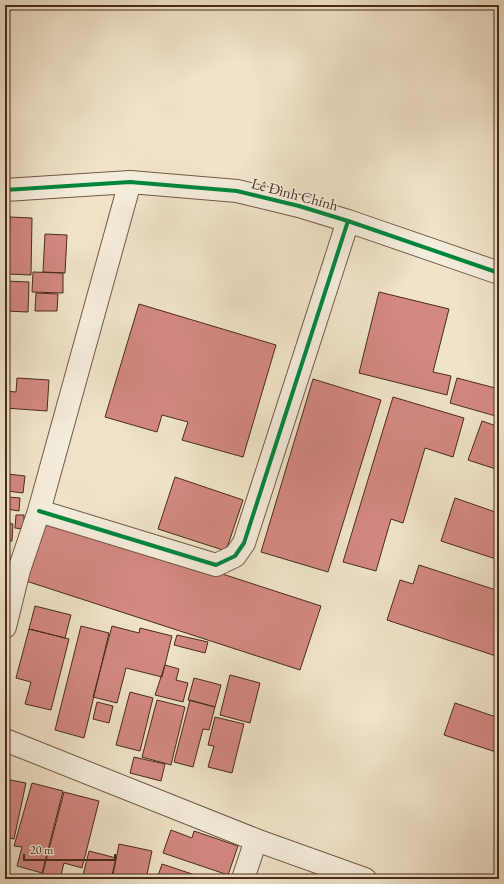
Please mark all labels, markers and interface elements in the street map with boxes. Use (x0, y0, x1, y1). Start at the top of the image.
street label: Lê Đình Chính (250, 173, 341, 215)
scale bar (24, 836, 115, 862)
text: 20 m (30, 842, 54, 858)

